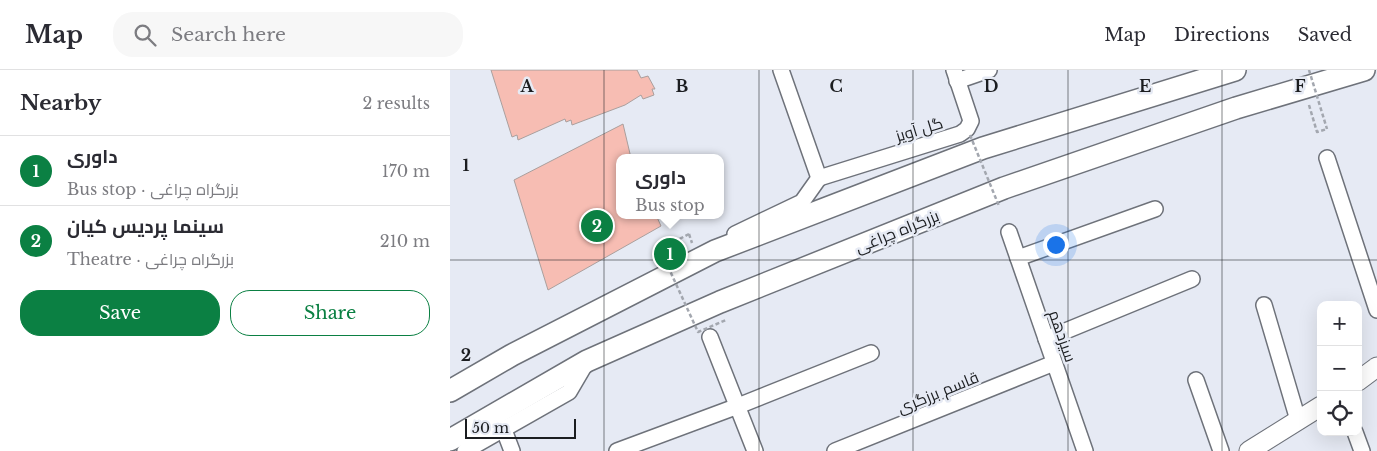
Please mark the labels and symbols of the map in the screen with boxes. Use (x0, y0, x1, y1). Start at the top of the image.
text: A (520, 76, 535, 96)
text: B (676, 76, 689, 96)
text: C (829, 76, 843, 96)
text: D (984, 76, 998, 96)
text: E (1139, 76, 1151, 96)
text: F (1294, 76, 1306, 96)
street label: گل آویز (892, 112, 945, 147)
text: 1 (463, 155, 470, 175)
street label: بزرگراه چراغی (852, 205, 943, 259)
pin: 2 (581, 207, 613, 245)
your location (1043, 232, 1069, 258)
pin: 1 (654, 235, 686, 273)
street label: سیزدهم (1043, 307, 1081, 365)
text: 2 (461, 345, 471, 365)
street label: قاسم برزگری (894, 367, 982, 419)
scale bar (465, 416, 576, 439)

